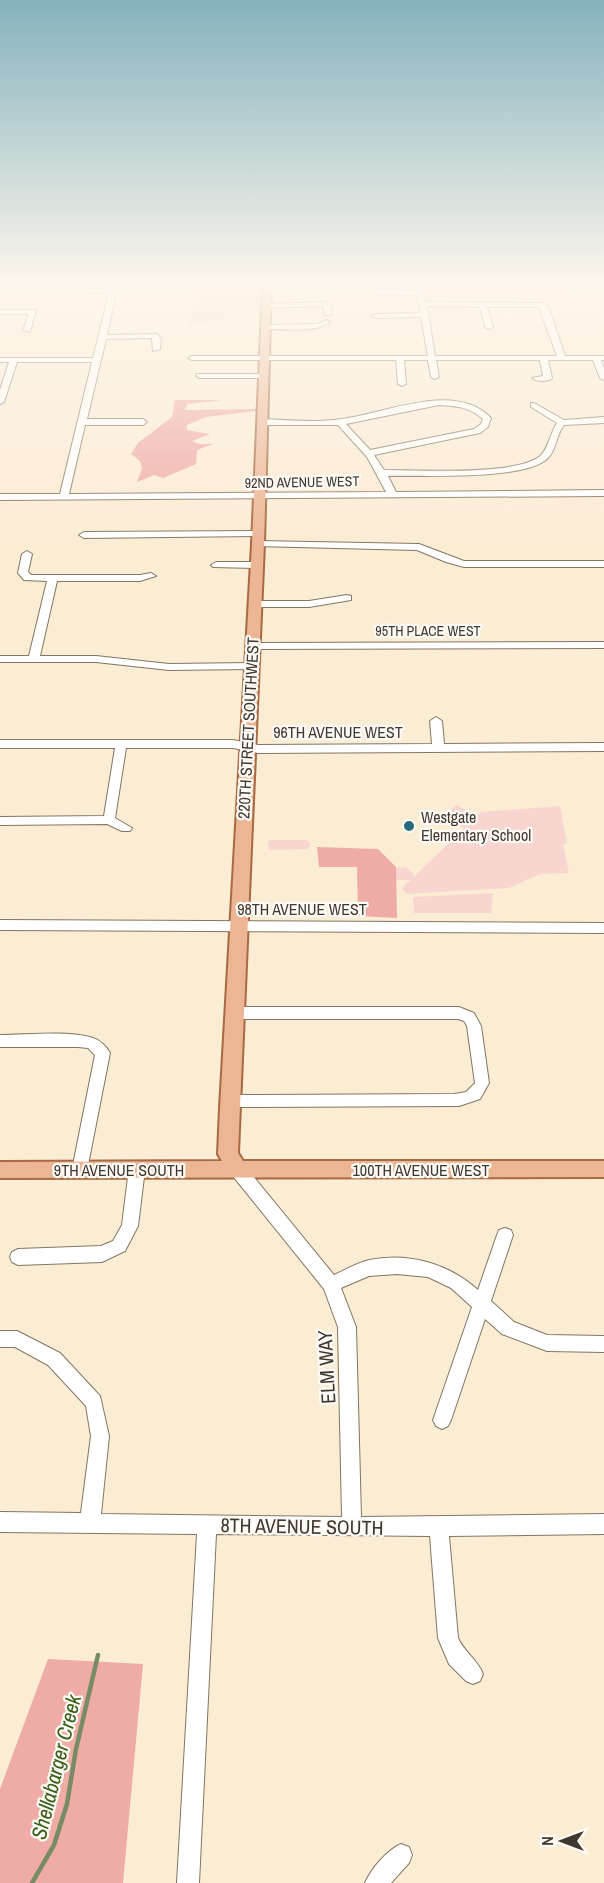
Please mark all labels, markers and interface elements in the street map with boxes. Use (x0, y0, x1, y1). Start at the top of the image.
street label: 92ND AVENUE WEST (245, 472, 359, 492)
street label: 95TH PLACE WEST (375, 622, 481, 640)
street label: 220TH STREET SOUTHWEST (232, 637, 264, 819)
street label: 96TH AVENUE WEST (273, 721, 403, 743)
place label: Westgate Elementary School (421, 806, 531, 846)
marker: Westgate Elementary School (402, 819, 416, 833)
street label: 98TH AVENUE WEST (237, 898, 367, 920)
street label: 9TH AVENUE SOUTH (54, 1159, 184, 1181)
street label: 100TH AVENUE WEST (353, 1159, 489, 1181)
street label: ELM WAY (311, 1329, 341, 1405)
street label: 8TH AVENUE SOUTH (220, 1511, 384, 1541)
water label: Shellabarger Creek (24, 1690, 88, 1842)
north arrow (532, 1811, 592, 1871)
text: N (536, 1836, 558, 1846)

